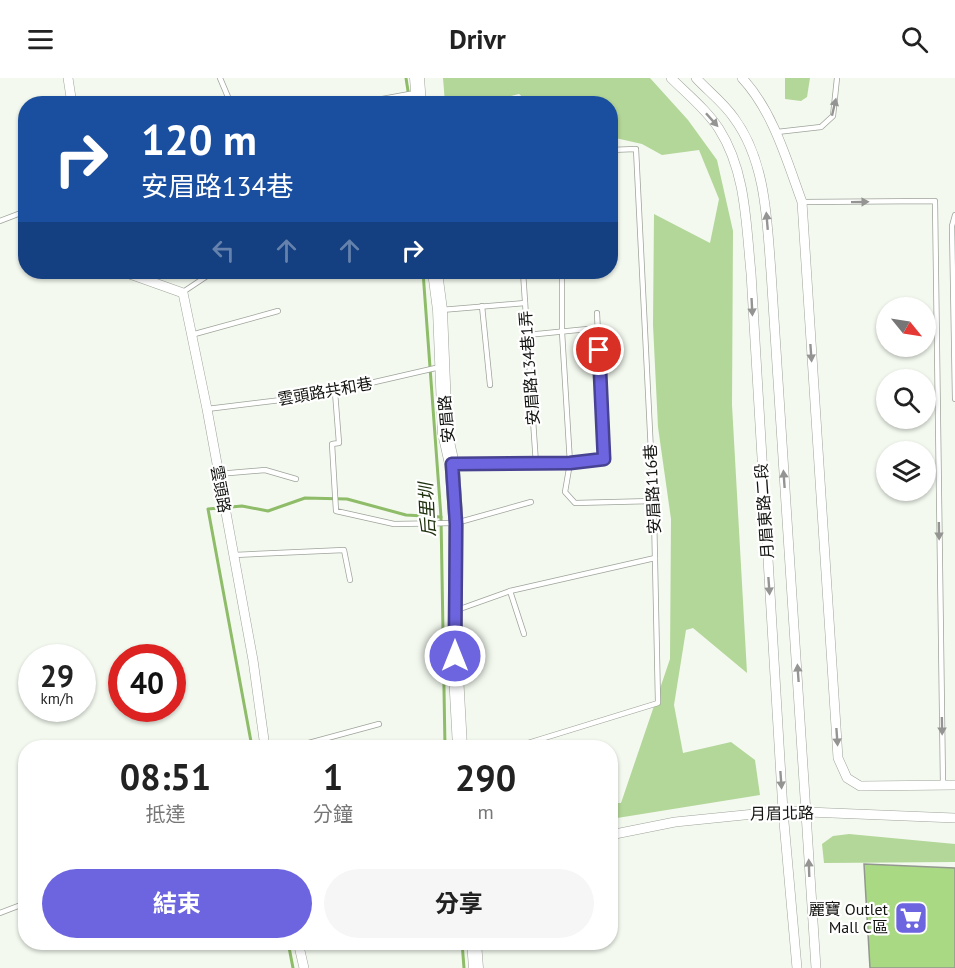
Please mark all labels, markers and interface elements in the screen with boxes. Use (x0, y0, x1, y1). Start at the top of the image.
text: Drivr (449, 22, 506, 56)
icon: menu (24, 23, 57, 56)
icon: search (898, 23, 931, 56)
one-way arrow (829, 98, 839, 116)
text: 120 m (141, 112, 257, 167)
one-way arrow (705, 112, 718, 127)
icon: right (42, 120, 120, 198)
text: 安眉路134巷 (141, 169, 293, 203)
one-way arrow (851, 197, 870, 207)
one-way arrow (762, 212, 772, 231)
icon: left (207, 234, 240, 267)
icon: ahead (270, 234, 303, 267)
icon: ahead (333, 234, 366, 267)
icon: right (396, 234, 429, 267)
north arrow (876, 297, 936, 357)
map controls (876, 297, 936, 501)
one-way arrow (748, 298, 757, 317)
street label: 安眉路134巷1弄 (515, 310, 543, 426)
pin (573, 324, 624, 375)
icon: arrive (582, 333, 615, 366)
one-way arrow (807, 344, 816, 363)
button: search (876, 369, 936, 429)
street label: 雲頭路共和巷 (276, 373, 374, 409)
street label: 安眉路 (434, 394, 458, 444)
button: layers (876, 441, 936, 501)
street label: 安眉路116巷 (640, 443, 664, 535)
street label: 月眉東路二段 (751, 462, 777, 560)
street label: 雲頭路 (207, 464, 235, 514)
one-way arrow (779, 469, 789, 488)
water label: 后里圳 (414, 479, 440, 538)
one-way arrow (934, 522, 944, 541)
one-way arrow (764, 576, 773, 595)
position arrow (423, 624, 487, 688)
speed limit sign: 40 (108, 644, 186, 722)
text: 29 (40, 656, 74, 695)
one-way arrow (793, 664, 802, 683)
text: km/h (41, 689, 73, 708)
one-way arrow (937, 717, 947, 736)
one-way arrow (832, 727, 842, 746)
text: 08:51 (120, 753, 211, 800)
text: 1 (323, 753, 343, 800)
text: 290 (455, 754, 516, 801)
one-way arrow (776, 771, 786, 790)
text: m (477, 799, 494, 825)
text: 抵達 (146, 801, 186, 827)
text: 分鐘 (313, 801, 353, 827)
street label: 月眉北路 (750, 802, 814, 824)
one-way arrow (804, 858, 814, 877)
button: 結束 (42, 869, 312, 938)
button: 分享 (324, 869, 594, 938)
place label: 麗寶 Outlet Mall C區 (809, 899, 889, 937)
supermarket icon: 麗寶 Outlet Mall C區 (893, 900, 929, 936)

